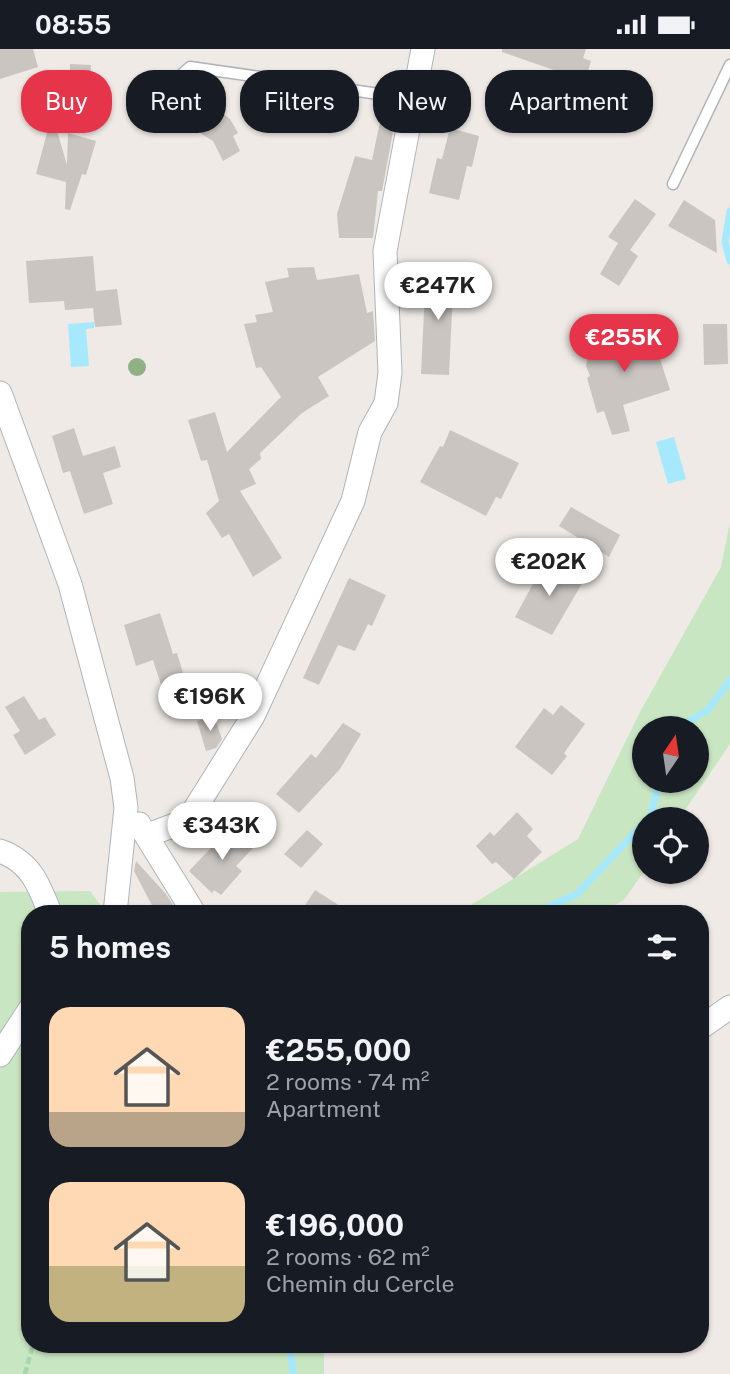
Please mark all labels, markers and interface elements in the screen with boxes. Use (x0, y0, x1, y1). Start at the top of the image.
text: 08:55 (35, 9, 111, 40)
chip: Buy (21, 70, 112, 133)
chip: Rent (126, 70, 226, 133)
chip: Filters (240, 70, 359, 133)
chip: New (373, 70, 471, 133)
chip: Apartment (485, 70, 653, 133)
pin: €247K (389, 263, 487, 322)
text: €247K (400, 271, 476, 298)
pin: €255K (575, 315, 673, 374)
text: €255K (585, 323, 663, 350)
pin: €202K (500, 539, 598, 598)
text: €202K (511, 547, 587, 574)
pin: €196K (161, 673, 259, 733)
text: €196K (174, 682, 246, 709)
north arrow (632, 716, 709, 793)
map controls (632, 716, 709, 884)
pin: €343K (173, 803, 271, 862)
button: locate (632, 807, 709, 884)
text: €343K (183, 811, 261, 838)
icon: filters (643, 928, 681, 966)
text: 5 homes (49, 929, 171, 965)
text: €255,000 (266, 1032, 411, 1068)
icon: home (105, 1035, 189, 1119)
text: 2 rooms · 74 m² (266, 1068, 429, 1095)
text: Apartment (266, 1095, 381, 1122)
text: €196,000 (266, 1207, 404, 1243)
icon: home (105, 1210, 189, 1294)
text: 2 rooms · 62 m² (266, 1243, 430, 1270)
text: Chemin du Cercle (266, 1270, 454, 1297)

